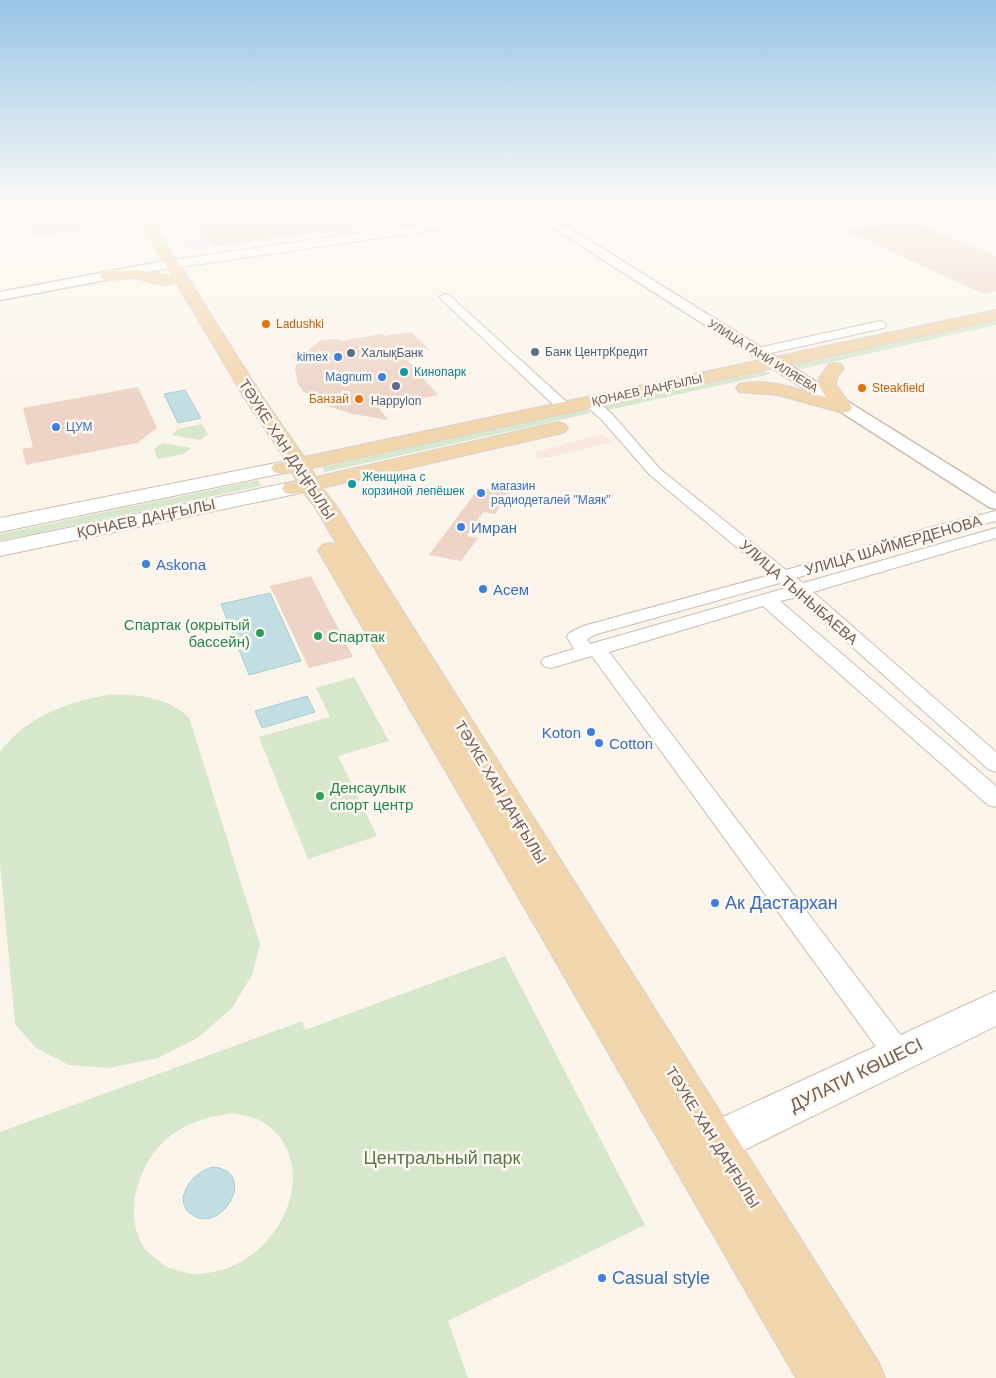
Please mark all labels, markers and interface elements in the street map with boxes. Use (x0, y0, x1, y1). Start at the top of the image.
street label: УЛИЦА ГАНИ ИЛЯЕВА (705, 316, 821, 396)
place label: Ladushki (276, 317, 324, 331)
marker: Ladushki (260, 318, 272, 330)
place label: Банк ЦентрКредит (545, 345, 649, 359)
place label: ХалықБанк (361, 346, 424, 360)
marker: Банк ЦентрКредит (529, 346, 541, 358)
marker: ХалықБанк (345, 347, 357, 359)
place label: kimex (297, 350, 328, 364)
marker: kimex (332, 351, 344, 363)
place label: Кинопарк (414, 365, 467, 379)
marker: Кинопарк (398, 366, 410, 378)
place label: Magnum (325, 370, 372, 384)
marker: Magnum (376, 371, 388, 383)
street label: ҚОНАЕВ ДАҢҒЫЛЫ (590, 371, 704, 409)
street label: ТӘУКЕ ХАН ДАҢҒЫЛЫ (235, 376, 339, 522)
marker: Happylon (390, 380, 402, 392)
place label: Steakfield (872, 381, 925, 395)
marker: Steakfield (856, 382, 868, 394)
place label: Банзай (309, 392, 349, 406)
marker: Банзай (353, 393, 365, 405)
place label: Happylon (371, 394, 421, 408)
place label: ЦУМ (66, 420, 93, 434)
marker: ЦУМ (50, 421, 62, 433)
place label: Женщина с корзиной лепёшек (362, 470, 465, 498)
marker: Женщина с корзиной лепёшек (346, 478, 358, 490)
place label: магазин радиодеталей "Маяк" (491, 479, 611, 507)
marker: магазин радиодеталей "Маяк" (475, 487, 487, 499)
street label: ҚОНАЕВ ДАҢҒЫЛЫ (75, 495, 217, 541)
street label: УЛИЦА ШАЙМЕРДЕНОВА (803, 512, 983, 578)
place label: Имран (471, 519, 517, 536)
marker: Имран (455, 521, 467, 533)
street label: УЛИЦА ТЫНЫБАЕВА (737, 536, 861, 648)
place label: Askona (156, 556, 207, 573)
marker: Askona (140, 558, 152, 570)
place label: Асем (493, 581, 529, 598)
marker: Асем (477, 583, 489, 595)
place label: Спартак (окрытый бассейн) (124, 616, 250, 650)
marker: Спартак (окрытый бассейн) (254, 627, 266, 639)
place label: Спартак (328, 628, 385, 645)
marker: Спартак (312, 630, 324, 642)
street label: ТӘУКЕ ХАН ДАҢҒЫЛЫ (452, 718, 550, 866)
place label: Koton (542, 724, 581, 741)
marker: Koton (585, 726, 597, 738)
place label: Cotton (609, 735, 653, 752)
marker: Cotton (593, 737, 605, 749)
place label: Денсаулык спорт центр (330, 779, 413, 813)
marker: Денсаулык спорт центр (314, 790, 326, 802)
place label: Ак Дастархан (725, 893, 838, 913)
marker: Ак Дастархан (709, 897, 721, 909)
street label: ДУЛАТИ КӨШЕСІ (786, 1034, 926, 1116)
street label: ТӘУКЕ ХАН ДАҢҒЫЛЫ (662, 1063, 764, 1211)
park label: Центральный парк (364, 1148, 521, 1168)
place label: Casual style (612, 1268, 710, 1288)
marker: Casual style (596, 1272, 608, 1284)

